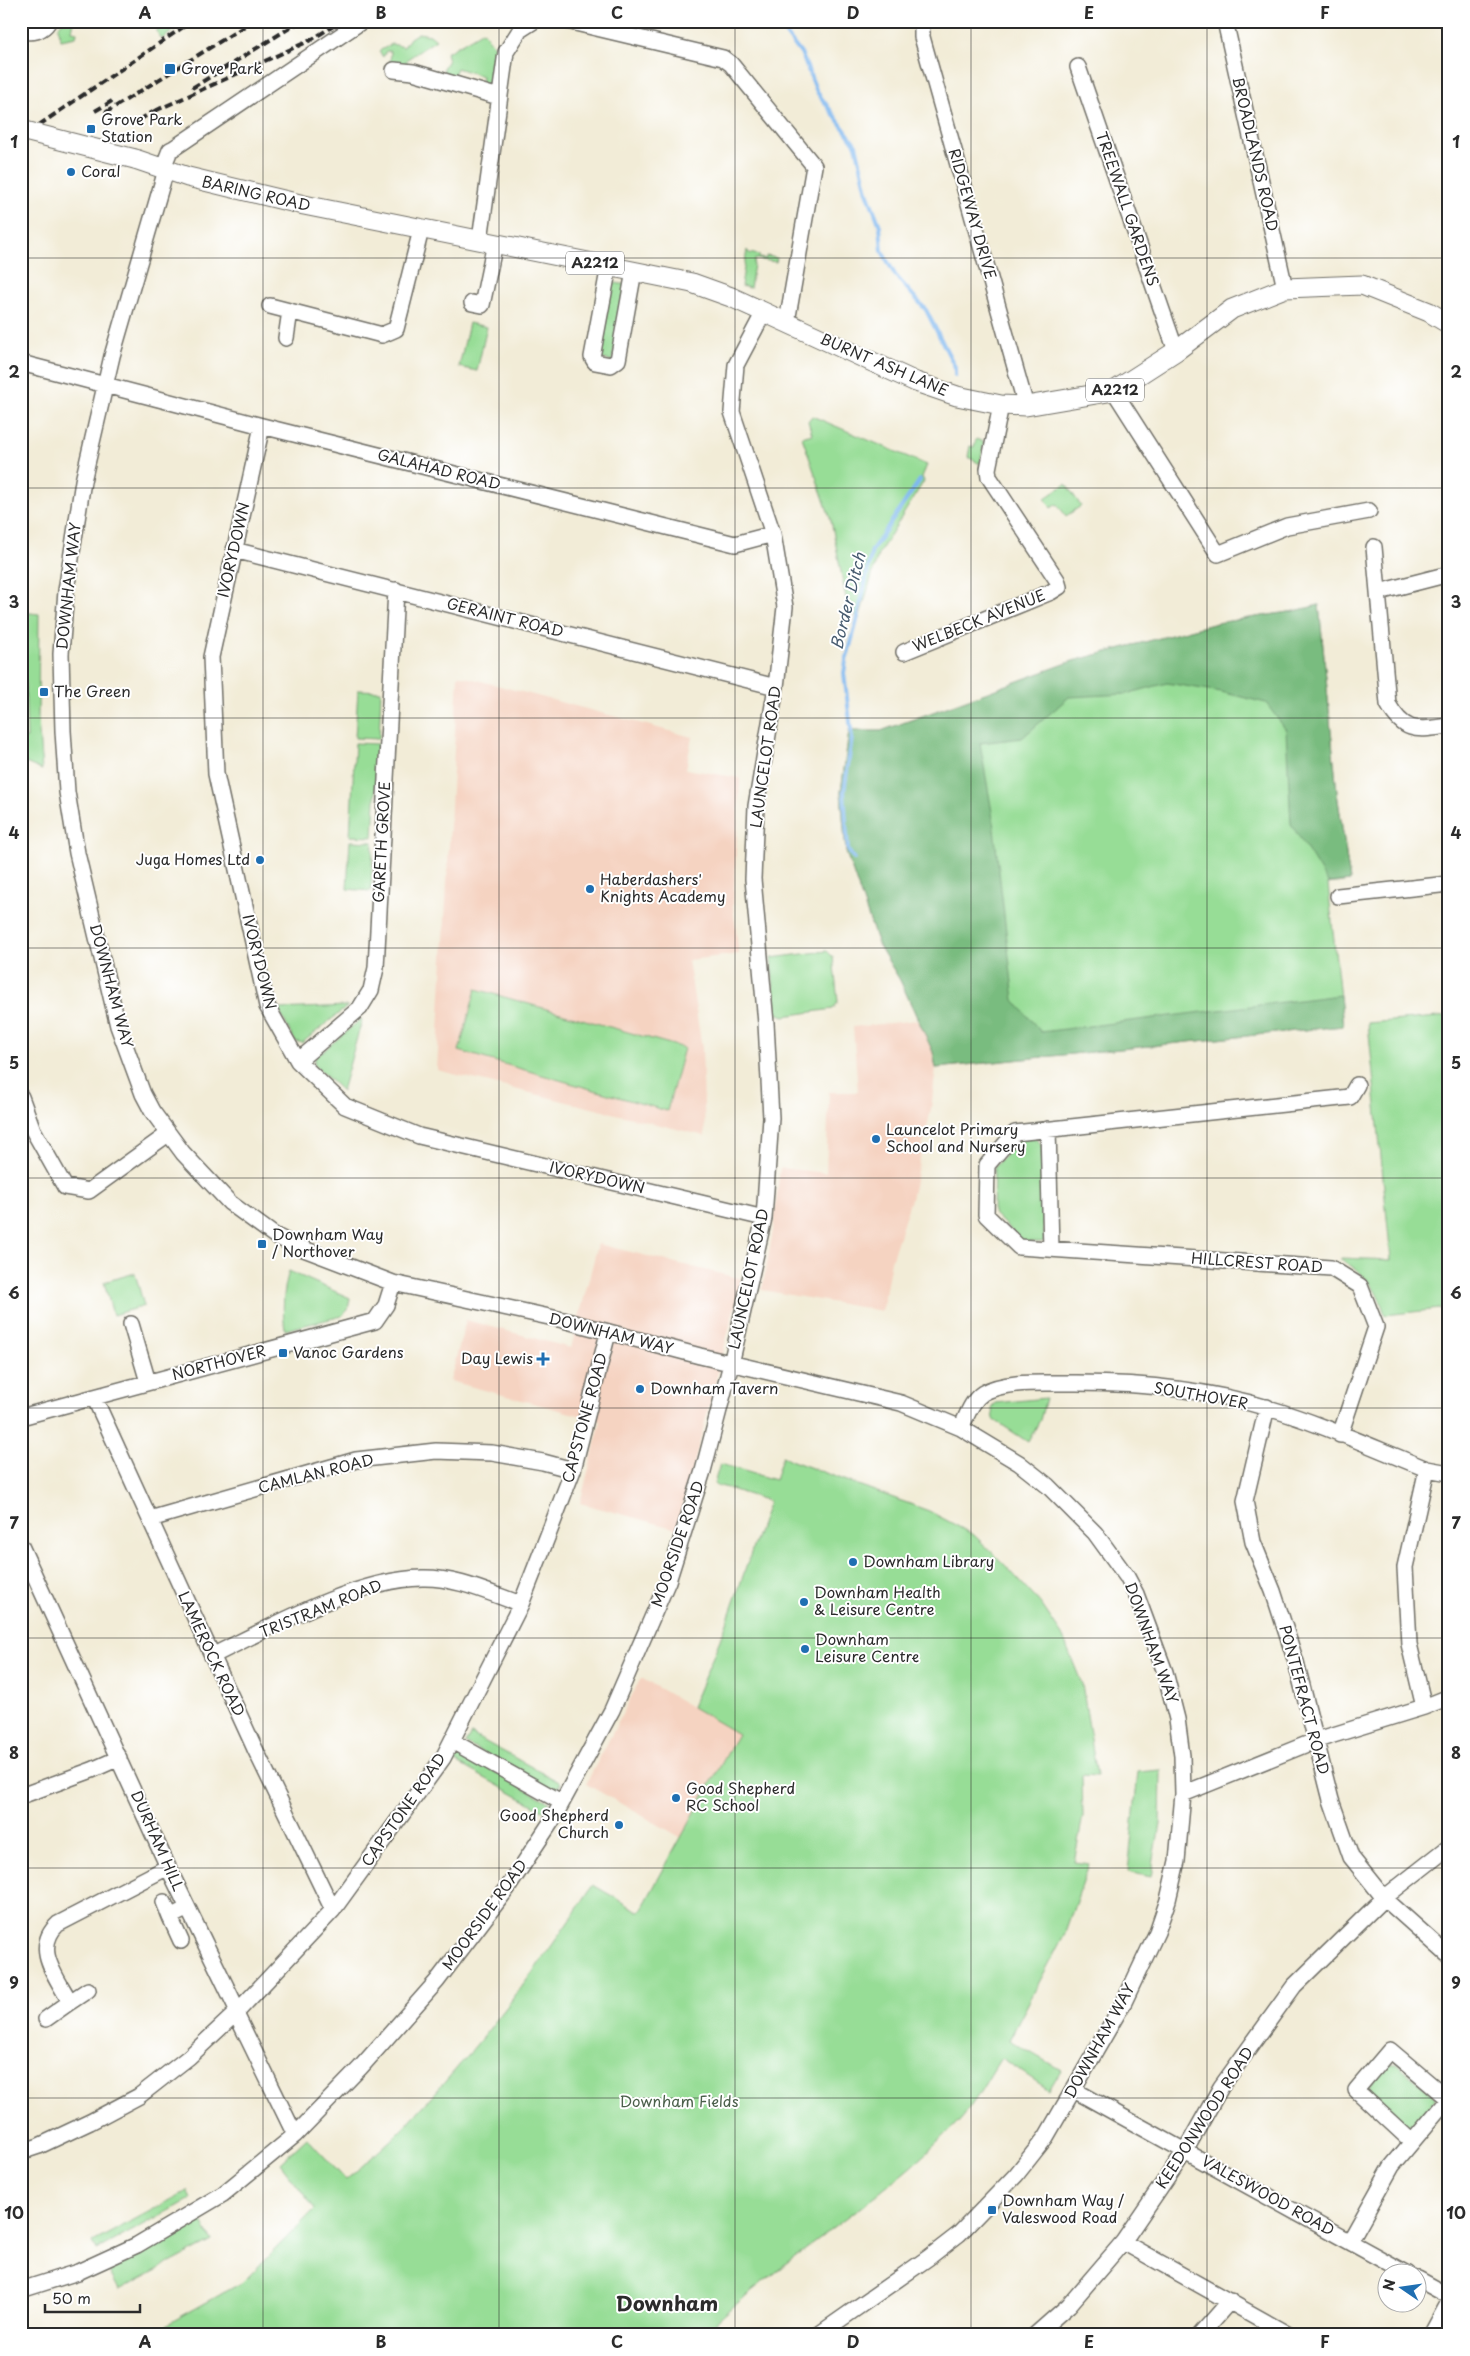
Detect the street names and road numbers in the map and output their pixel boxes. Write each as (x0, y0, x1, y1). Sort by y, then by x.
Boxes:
street label: BROADLANDS ROAD (1227, 74, 1285, 233)
street label: TREEWALL GARDENS (1091, 128, 1166, 289)
street label: RIDGEWAY DRIVE (944, 146, 1003, 282)
street label: BARING ROAD (200, 169, 313, 216)
road number: A2212 (566, 252, 624, 274)
street label: BURNT ASH LANE (817, 326, 952, 401)
road number: A2212 (1086, 378, 1144, 402)
street label: GALAHAD ROAD (375, 442, 503, 495)
street label: IVORYDOWN (210, 500, 255, 600)
street label: DOWNHAM WAY (49, 521, 86, 651)
street label: WELBECK AVENUE (909, 582, 1048, 657)
street label: GERAINT ROAD (444, 591, 566, 642)
street label: LAUNCELOT ROAD (743, 684, 786, 829)
street label: GARETH GROVE (366, 781, 395, 903)
street label: IVORYDOWN (238, 912, 283, 1012)
street label: DOWNHAM WAY (85, 921, 140, 1051)
street label: IVORYDOWN (547, 1154, 647, 1199)
street label: LAUNCELOT ROAD (721, 1206, 774, 1351)
street label: HILLCREST ROAD (1190, 1245, 1324, 1278)
street label: DOWNHAM WAY (546, 1306, 677, 1359)
street label: NORTHOVER (169, 1338, 268, 1385)
street label: CAPSTONE ROAD (555, 1350, 612, 1485)
street label: SOUTHOVER (1152, 1375, 1250, 1414)
street label: CAMLAN ROAD (255, 1447, 376, 1498)
street label: MOORSIDE ROAD (644, 1477, 709, 1610)
street label: TRISTRAM ROAD (256, 1573, 385, 1643)
street label: DOWNHAM WAY (1120, 1578, 1185, 1707)
street label: LAMEROCK ROAD (173, 1587, 252, 1720)
street label: PONTEFRACT ROAD (1274, 1622, 1336, 1777)
street label: CAPSTONE ROAD (355, 1748, 451, 1871)
street label: DURHAM HILL (126, 1786, 191, 1894)
street label: MOORSIDE ROAD (436, 1854, 532, 1974)
street label: DOWNHAM WAY (1058, 1978, 1140, 2102)
street label: KEEDONWOOD ROAD (1149, 2042, 1258, 2193)
street label: VALESWOOD ROAD (1198, 2149, 1339, 2241)

